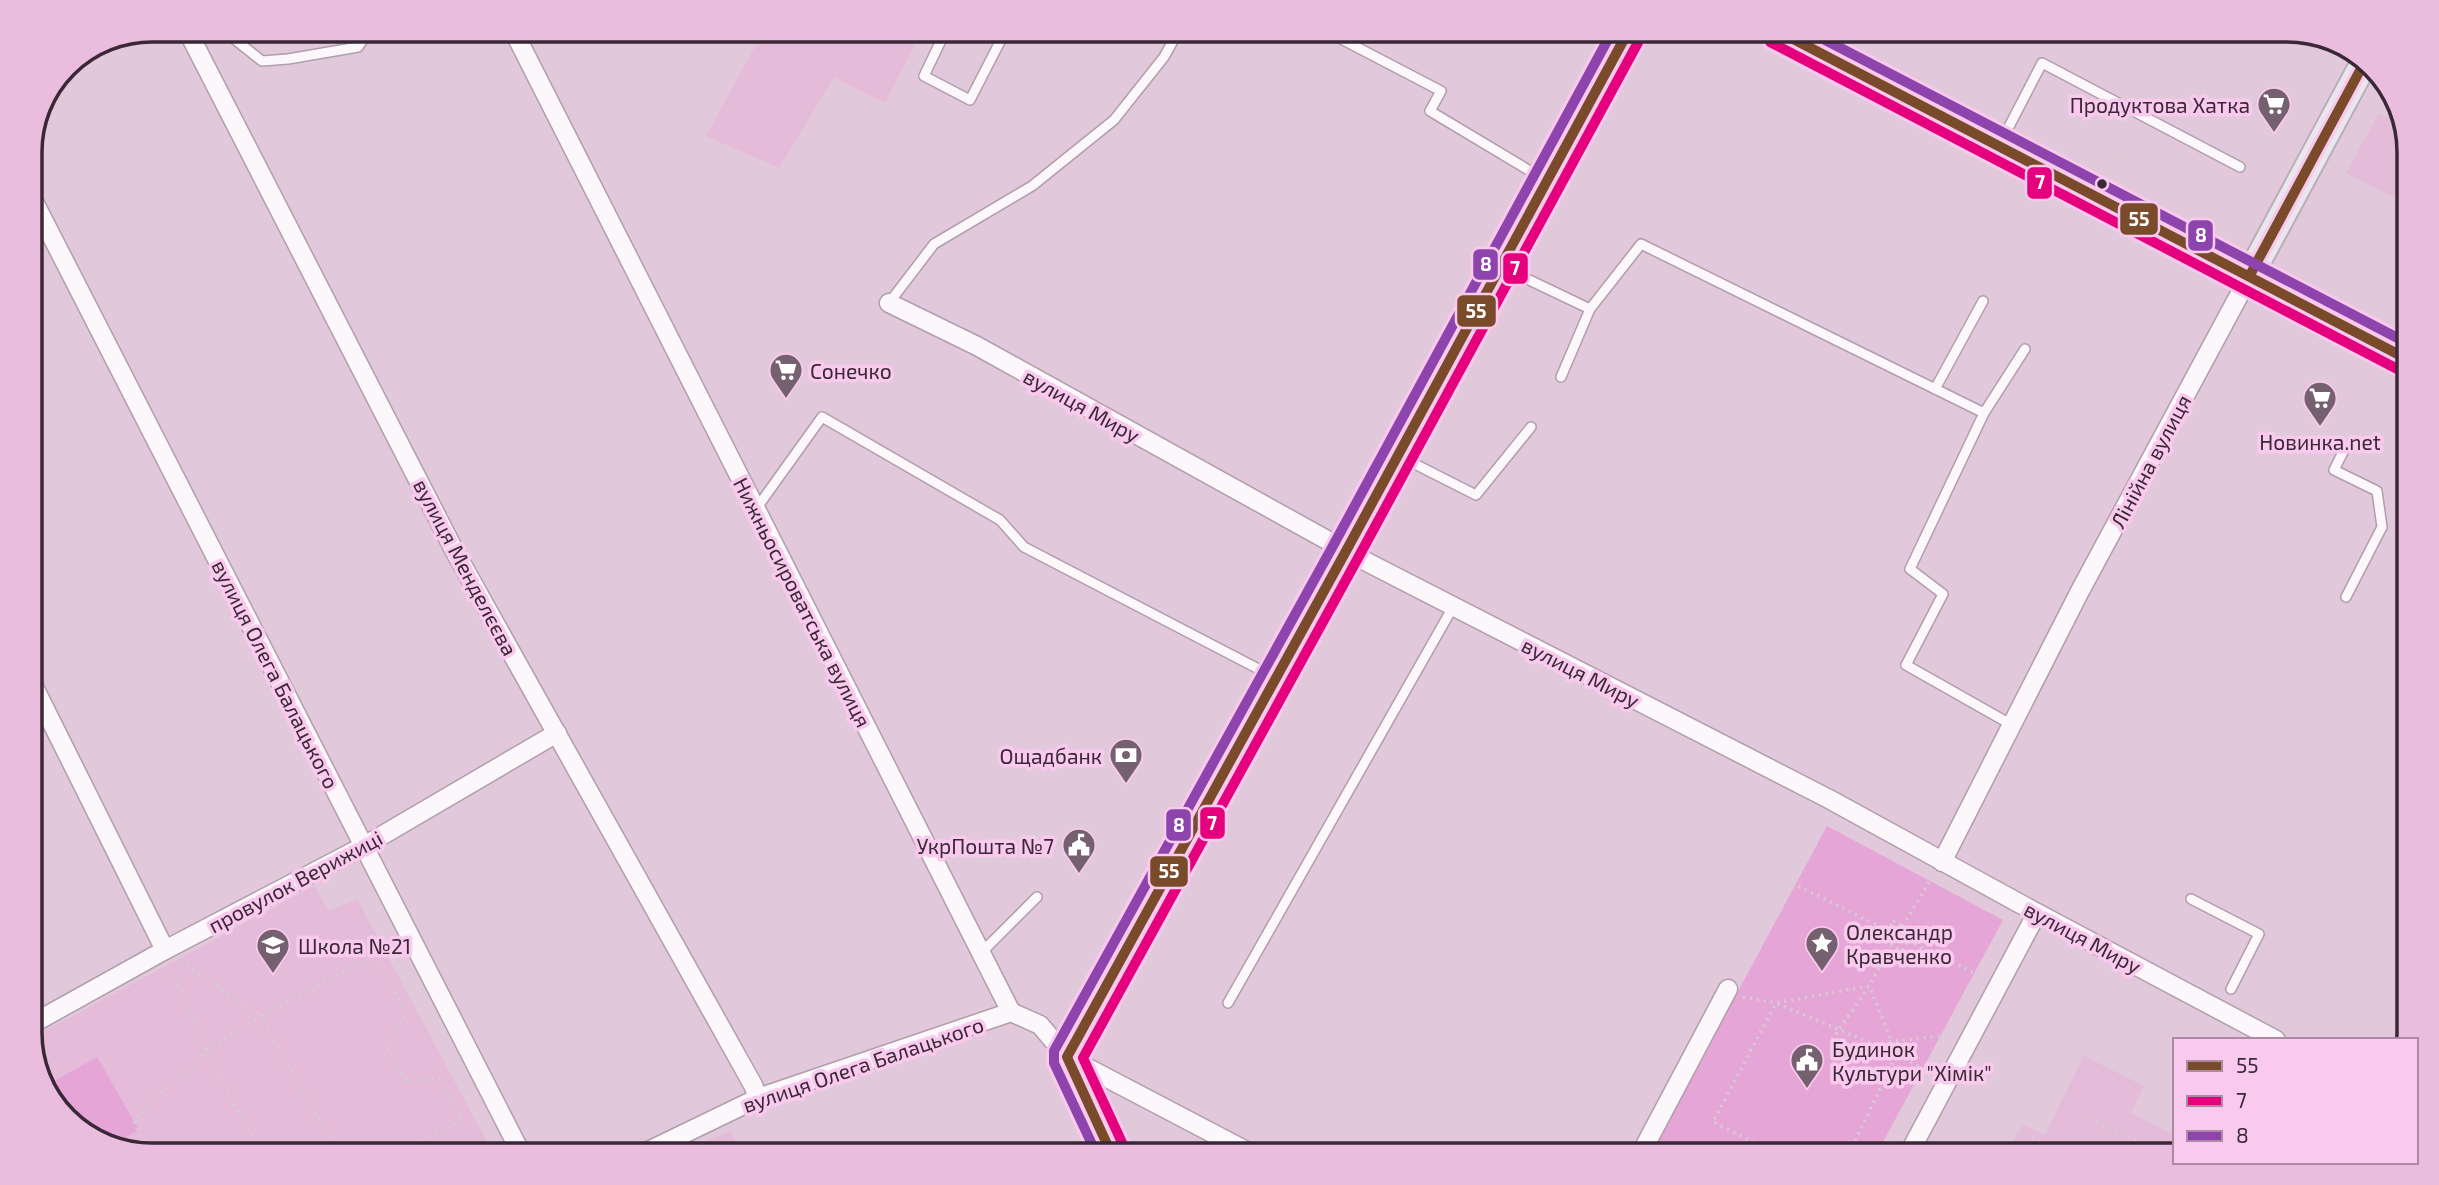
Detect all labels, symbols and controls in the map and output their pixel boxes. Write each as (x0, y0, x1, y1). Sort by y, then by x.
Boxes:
supermarket icon: Продуктова Хатка (2255, 85, 2293, 134)
place label: Продуктова Хатка (2070, 92, 2250, 118)
line badge: 7 (2026, 166, 2053, 200)
text: 7 (2035, 170, 2045, 193)
unlabelled marker (2095, 177, 2109, 191)
line badge: 55 (2119, 202, 2159, 236)
text: 55 (2129, 207, 2149, 230)
line badge: 8 (2187, 219, 2214, 252)
text: 8 (2195, 223, 2207, 246)
line badge: 8 (1472, 248, 1499, 281)
text: 8 (1480, 252, 1492, 275)
line badge: 7 (1502, 252, 1529, 285)
text: 7 (1510, 256, 1520, 279)
line badge: 55 (1456, 294, 1497, 328)
text: 55 (1466, 299, 1486, 322)
supermarket icon: Сонечко (767, 351, 805, 400)
place label: Сонечко (810, 358, 892, 383)
street label: вулиця Миру (1019, 363, 1144, 448)
supermarket icon: Новинка.net (2301, 379, 2339, 428)
street label: Лінійна вулиця (2104, 390, 2196, 532)
place label: Новинка.net (2259, 429, 2381, 454)
street label: Нижньосироватська вулиця (728, 473, 877, 731)
street label: вулиця Менделєєва (408, 474, 523, 660)
street label: вулиця Олега Балацького (206, 556, 345, 793)
street label: вулиця Миру (1518, 632, 1644, 713)
bank icon: Ощадбанк (1107, 736, 1145, 785)
place label: Ощадбанк (1000, 743, 1102, 768)
line badge: 7 (1199, 806, 1226, 840)
line badge: 8 (1165, 808, 1192, 842)
text: 7 (1207, 811, 1217, 834)
text: 8 (1173, 813, 1185, 836)
street label: провулок Верижиці (204, 825, 387, 938)
public building icon: УкрПошта №7 (1060, 826, 1098, 875)
place label: УкрПошта №7 (917, 833, 1054, 858)
line badge: 55 (1149, 855, 1189, 888)
text: 55 (1159, 859, 1179, 882)
street label: вулиця Миру (2020, 896, 2146, 979)
place label: Олександр Кравченко (1846, 919, 1953, 968)
place icon: Олександр Кравченко (1803, 924, 1841, 973)
school or university icon: Школа №21 (254, 926, 292, 975)
place label: Школа №21 (298, 933, 411, 958)
street label: вулиця Олега Балацького (739, 1011, 987, 1118)
place label: Будинок Культури "Хімік" (1832, 1036, 1992, 1086)
legend (2173, 1038, 2418, 1164)
public building icon: Будинок Культури "Хімік" (1788, 1041, 1826, 1090)
text: 55 (2236, 1052, 2259, 1077)
text: 7 (2236, 1087, 2247, 1112)
text: 8 (2236, 1122, 2249, 1147)

